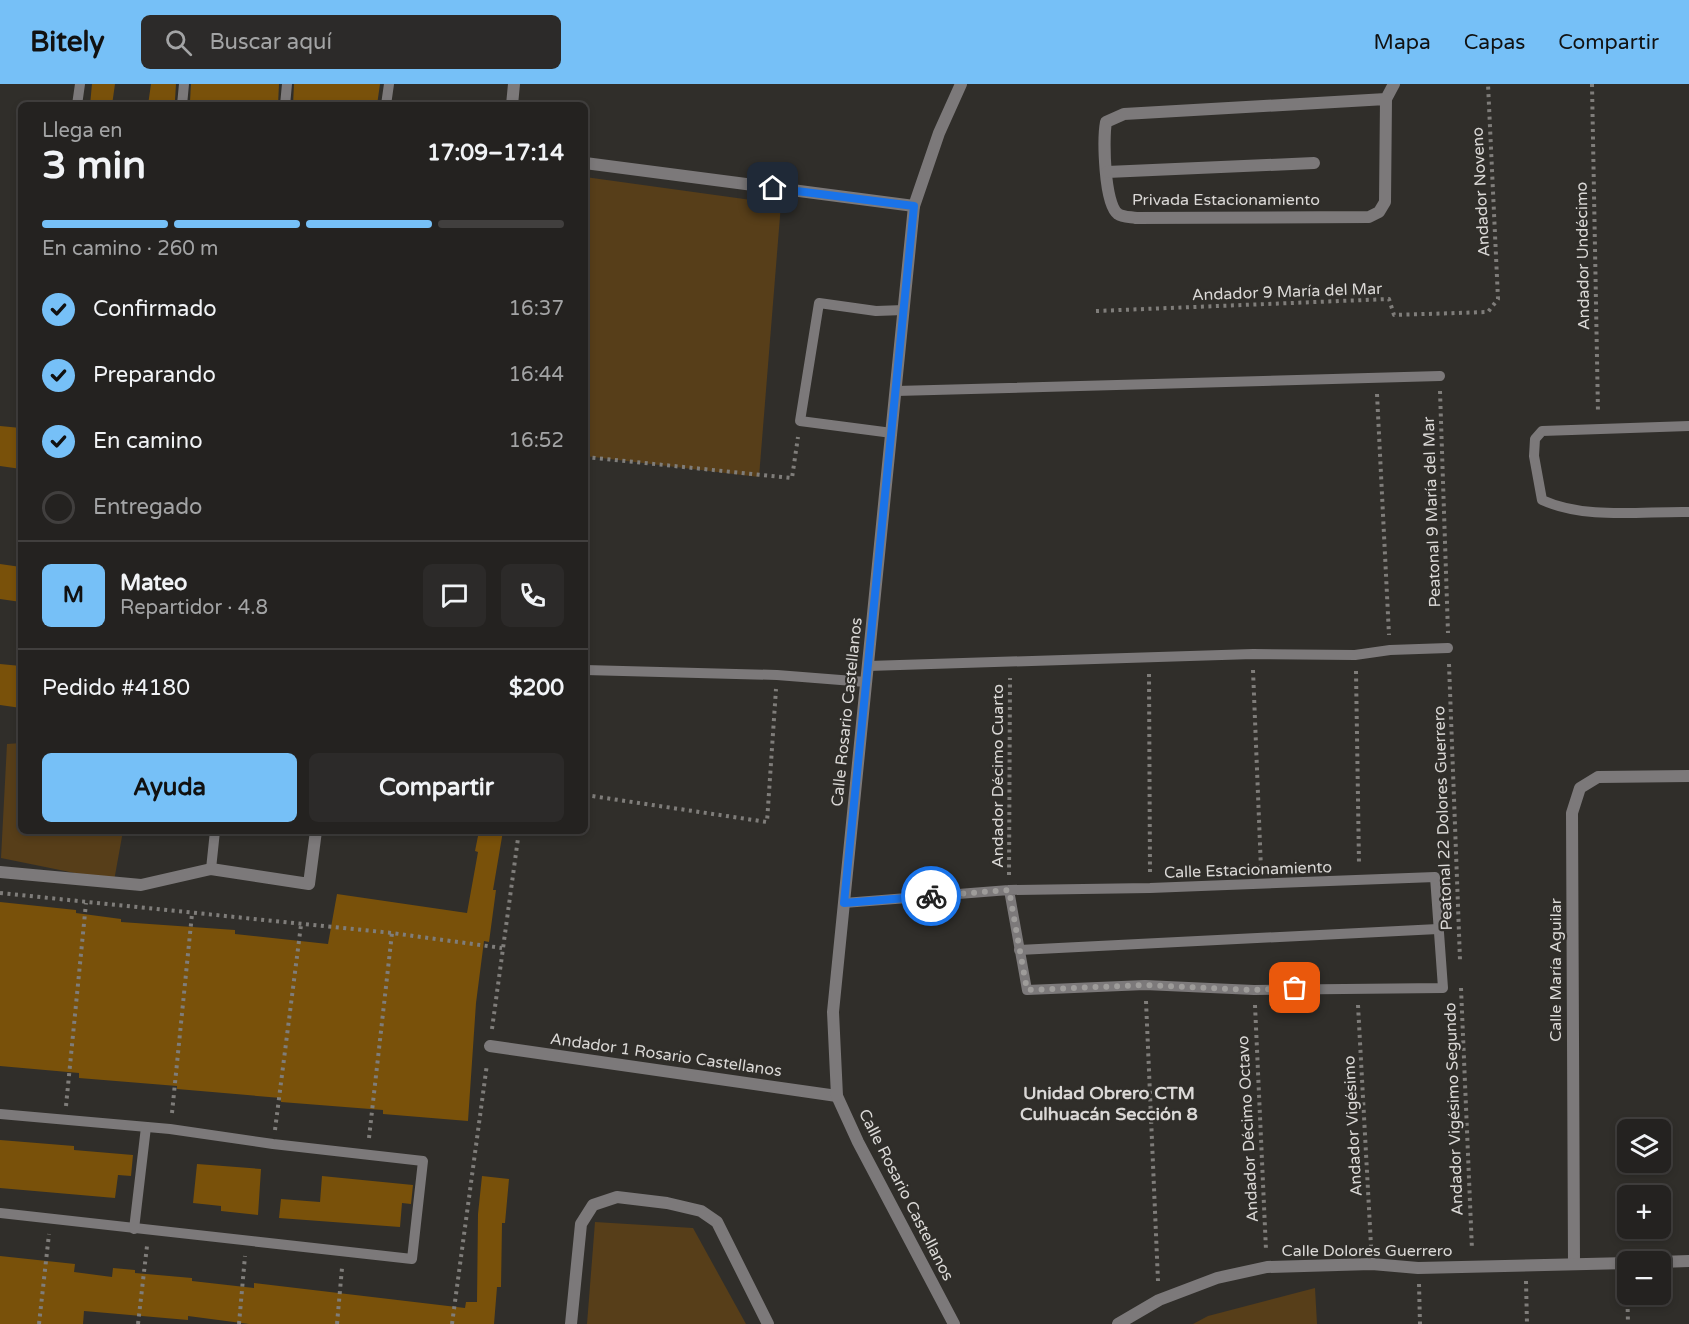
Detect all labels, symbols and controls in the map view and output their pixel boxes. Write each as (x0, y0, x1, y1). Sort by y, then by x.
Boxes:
search box (141, 15, 561, 69)
text: Bitely (30, 25, 105, 59)
icon: search (162, 26, 195, 59)
text: Buscar aquí (210, 29, 332, 55)
text: Mapa (1374, 30, 1431, 55)
text: Capas (1464, 30, 1525, 55)
text: Compartir (1558, 30, 1659, 55)
text: Llega en (42, 119, 122, 143)
street label: Andador Noveno (1468, 127, 1494, 257)
text: 17:09–17:14 (427, 140, 564, 166)
text: 3 min (42, 142, 146, 189)
pin (747, 162, 798, 213)
icon: home (756, 171, 789, 204)
street label: Andador Undécimo (1572, 182, 1594, 330)
street label: Privada Estacionamiento (1132, 190, 1320, 210)
text: En camino · 260 m (42, 237, 218, 261)
street label: Andador 9 María del Mar (1191, 279, 1383, 305)
icon: check (42, 293, 75, 326)
text: Confirmado (93, 296, 217, 322)
text: 16:37 (509, 297, 564, 321)
icon: check (42, 359, 75, 392)
text: Preparando (93, 362, 216, 388)
text: 16:44 (509, 363, 564, 387)
street label: Peatonal 9 María del Mar (1419, 415, 1445, 608)
icon: check (42, 425, 75, 458)
text: En camino (93, 428, 203, 454)
text: 16:52 (509, 429, 564, 453)
text: Entregado (93, 494, 202, 520)
button: chat (423, 564, 486, 627)
button: phone (501, 564, 564, 627)
text: Mateo (120, 570, 187, 596)
text: M (63, 582, 84, 608)
text: Repartidor · 4.8 (120, 596, 268, 620)
street label: Calle Rosario Castellanos (827, 616, 867, 808)
text: Pedido #4180 (42, 675, 190, 701)
text: $200 (509, 675, 564, 701)
street label: Andador Décimo Cuarto (988, 684, 1008, 868)
street label: Peatonal 22 Dolores Guerrero (1429, 705, 1457, 931)
button: Ayuda (42, 753, 297, 822)
button: Compartir (309, 753, 564, 822)
street label: Calle Estacionamiento (1164, 857, 1332, 883)
courier (901, 866, 961, 926)
icon: bike (915, 880, 948, 913)
street label: Calle María Aguilar (1546, 897, 1566, 1042)
pin (1269, 962, 1320, 1013)
icon: bag (1278, 971, 1311, 1004)
street label: Andador Vigésimo Segundo (1440, 1002, 1468, 1216)
street label: Andador 1 Rosario Castellanos (549, 1029, 783, 1081)
street label: Andador Décimo Octavo (1233, 1035, 1263, 1223)
street label: Andador Vigésimo (1339, 1055, 1367, 1197)
district label: Unidad Obrero CTM Culhuacán Sección 8 (1020, 1082, 1198, 1125)
street label: Calle Rosario Castellanos (854, 1106, 958, 1284)
map controls (1617, 1119, 1671, 1305)
button: layers (1617, 1119, 1671, 1173)
button: + (1617, 1185, 1671, 1239)
street label: Calle Dolores Guerrero (1282, 1241, 1452, 1261)
button: − (1617, 1251, 1671, 1305)

